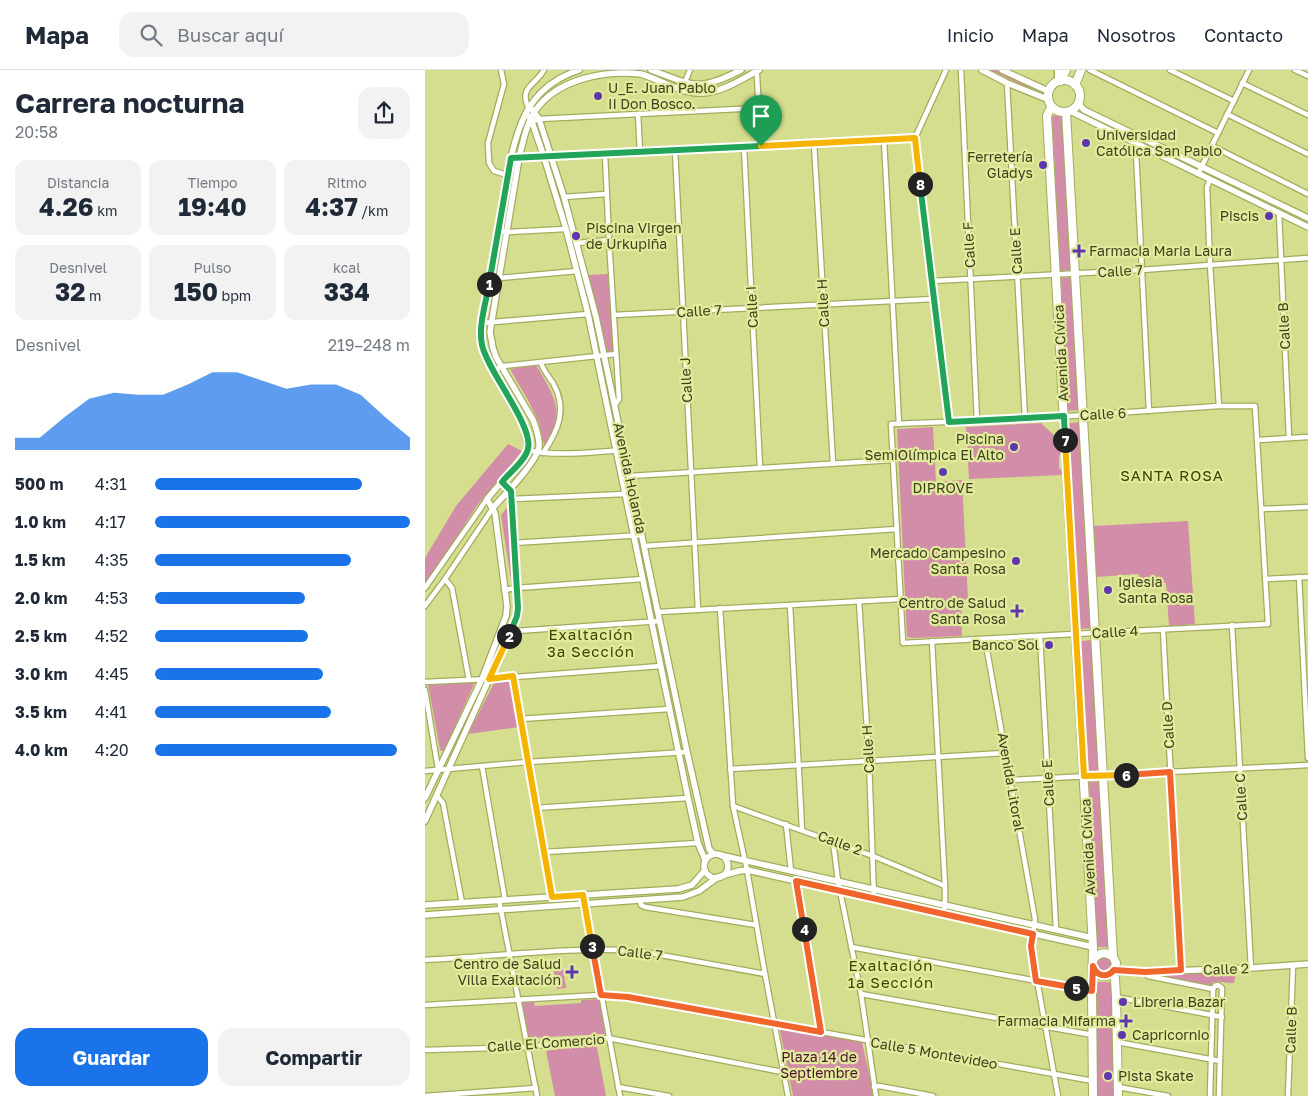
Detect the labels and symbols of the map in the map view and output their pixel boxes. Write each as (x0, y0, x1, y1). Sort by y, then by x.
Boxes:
place label: U_E. Juan Pablo II Don Bosco. (608, 79, 716, 112)
marker: U_E. Juan Pablo II Don Bosco. (592, 90, 604, 102)
pin (740, 95, 782, 146)
place label: Universidad Católica San Pablo (1096, 126, 1222, 159)
marker: Universidad Católica San Pablo (1080, 137, 1092, 149)
place label: Ferretería Gladys (967, 148, 1033, 181)
marker: Ferretería Gladys (1037, 159, 1049, 171)
pin: 8 (907, 172, 933, 196)
place label: Piscis (1220, 207, 1259, 224)
marker: Piscis (1263, 210, 1275, 222)
place label: Piscina Virgen de Urkupiña (586, 219, 682, 252)
street label: Calle F (959, 222, 978, 269)
street label: Calle E (1006, 227, 1025, 275)
marker: Piscina Virgen de Urkupiña (570, 230, 582, 242)
place label: Farmacia Maria Laura (1089, 242, 1232, 259)
marker: Farmacia Maria Laura (1073, 245, 1085, 257)
street label: Calle 7 (1097, 261, 1143, 280)
pin: 1 (477, 272, 501, 296)
street label: Calle H (813, 278, 832, 328)
street label: Calle I (742, 285, 761, 329)
street label: Calle 7 (676, 301, 722, 320)
street label: Calle B (1274, 302, 1293, 350)
street label: Avenida Cívica (1049, 304, 1072, 402)
street label: Calle J (676, 357, 695, 403)
street label: Calle 6 (1079, 404, 1127, 423)
street label: Avenida Holanda (610, 421, 651, 535)
pin: 7 (1053, 428, 1077, 452)
place label: Piscina SemiOlímpica El Alto (865, 430, 1004, 463)
marker: Piscina SemiOlímpica El Alto (1008, 441, 1020, 453)
marker: DIPROVE (937, 466, 949, 478)
district label: SANTA ROSA (1120, 466, 1224, 484)
place label: DIPROVE (913, 479, 973, 496)
place label: Mercado Campesino Santa Rosa (870, 544, 1006, 577)
marker: Mercado Campesino Santa Rosa (1010, 555, 1022, 567)
place label: Iglesia Santa Rosa (1118, 573, 1193, 606)
marker: Iglesia Santa Rosa (1102, 584, 1114, 596)
place label: Centro de Salud Santa Rosa (898, 594, 1006, 627)
marker: Centro de Salud Santa Rosa (1010, 604, 1024, 618)
street label: Calle 4 (1091, 622, 1139, 641)
pin: 2 (497, 624, 521, 648)
district label: Exaltación 3ª Sección (547, 625, 635, 660)
place label: Banco Sol (972, 636, 1039, 653)
marker: Banco Sol (1043, 639, 1055, 651)
street label: Calle D (1158, 701, 1177, 749)
street label: Calle H (858, 724, 877, 774)
street label: Avenida Litoral (994, 731, 1029, 833)
street label: Calle E (1038, 759, 1057, 807)
pin: 6 (1113, 762, 1139, 788)
street label: Calle C (1231, 773, 1250, 821)
street label: Avenida Cívica (1076, 798, 1099, 896)
street label: Calle 2 (816, 827, 865, 858)
pin: 4 (791, 916, 817, 942)
pin: 3 (579, 934, 605, 958)
street label: Calle 7 (617, 941, 664, 964)
place label: Centro de Salud Villa Exaltación (453, 955, 561, 988)
district label: Exaltación 1ª Sección (848, 956, 934, 991)
street label: Calle 2 (1203, 959, 1249, 978)
marker: Centro de Salud Villa Exaltación (565, 965, 579, 979)
pin: 5 (1063, 976, 1089, 1000)
place label: Libreria Bazar (1133, 993, 1226, 1010)
marker: Libreria Bazar (1117, 996, 1129, 1008)
street label: Calle B (1281, 1006, 1300, 1054)
place label: Farmacia Mifarma (997, 1012, 1116, 1029)
marker: Farmacia Mifarma (1120, 1015, 1132, 1027)
place label: Capricornio (1132, 1026, 1210, 1043)
marker: Capricornio (1116, 1029, 1128, 1041)
street label: Calle El Comercio (487, 1030, 605, 1055)
street label: Calle 5 Montevideo (869, 1033, 999, 1072)
park label: Plaza 14 de Septiembre (780, 1048, 858, 1081)
place label: Pista Skate (1118, 1067, 1194, 1084)
marker: Pista Skate (1102, 1070, 1114, 1082)

